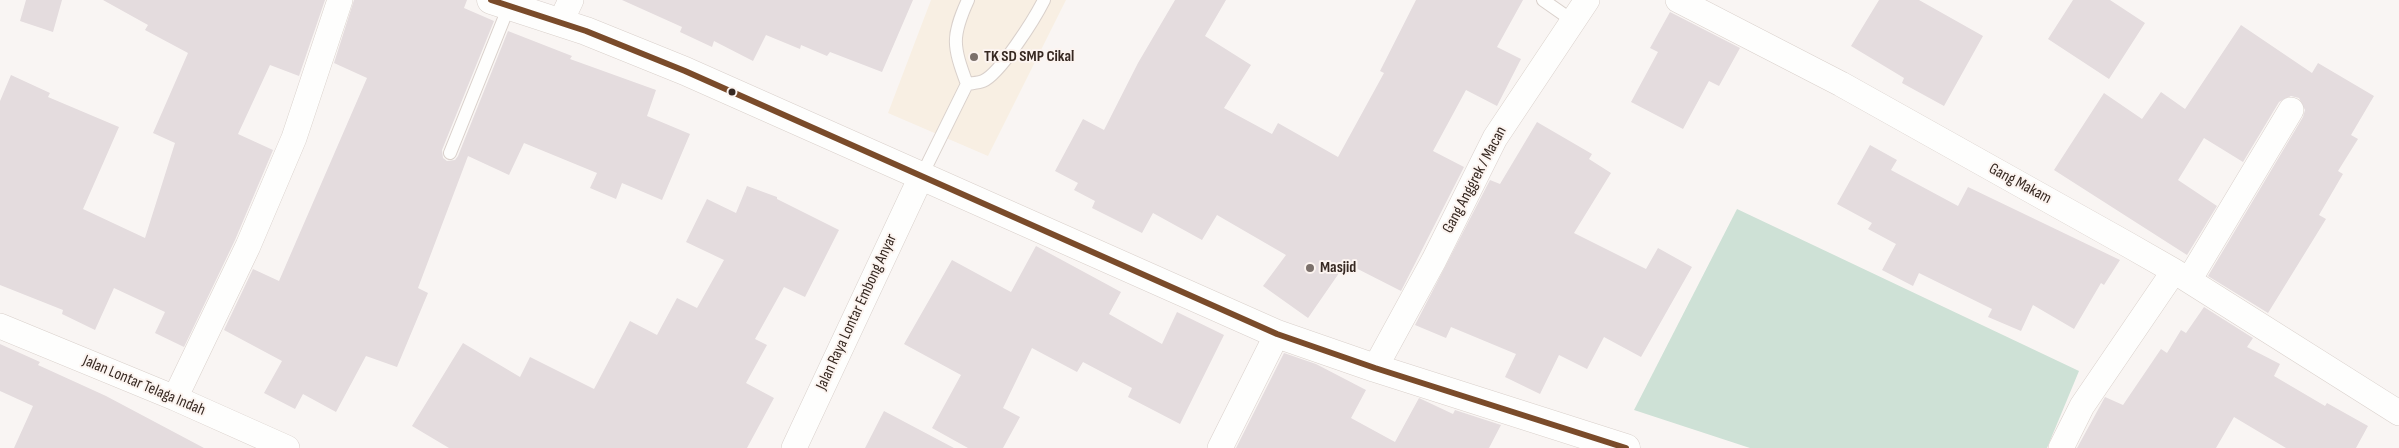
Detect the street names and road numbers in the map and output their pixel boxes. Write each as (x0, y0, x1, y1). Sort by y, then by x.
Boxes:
street label: Gang Anggrek / Macan (1439, 123, 1511, 237)
street label: Gang Makam (1985, 160, 2055, 208)
street label: Jalan Raya Lontar Embong Anyar (812, 231, 902, 393)
street label: Jalan Lontar Telaga Indah (80, 352, 208, 420)

